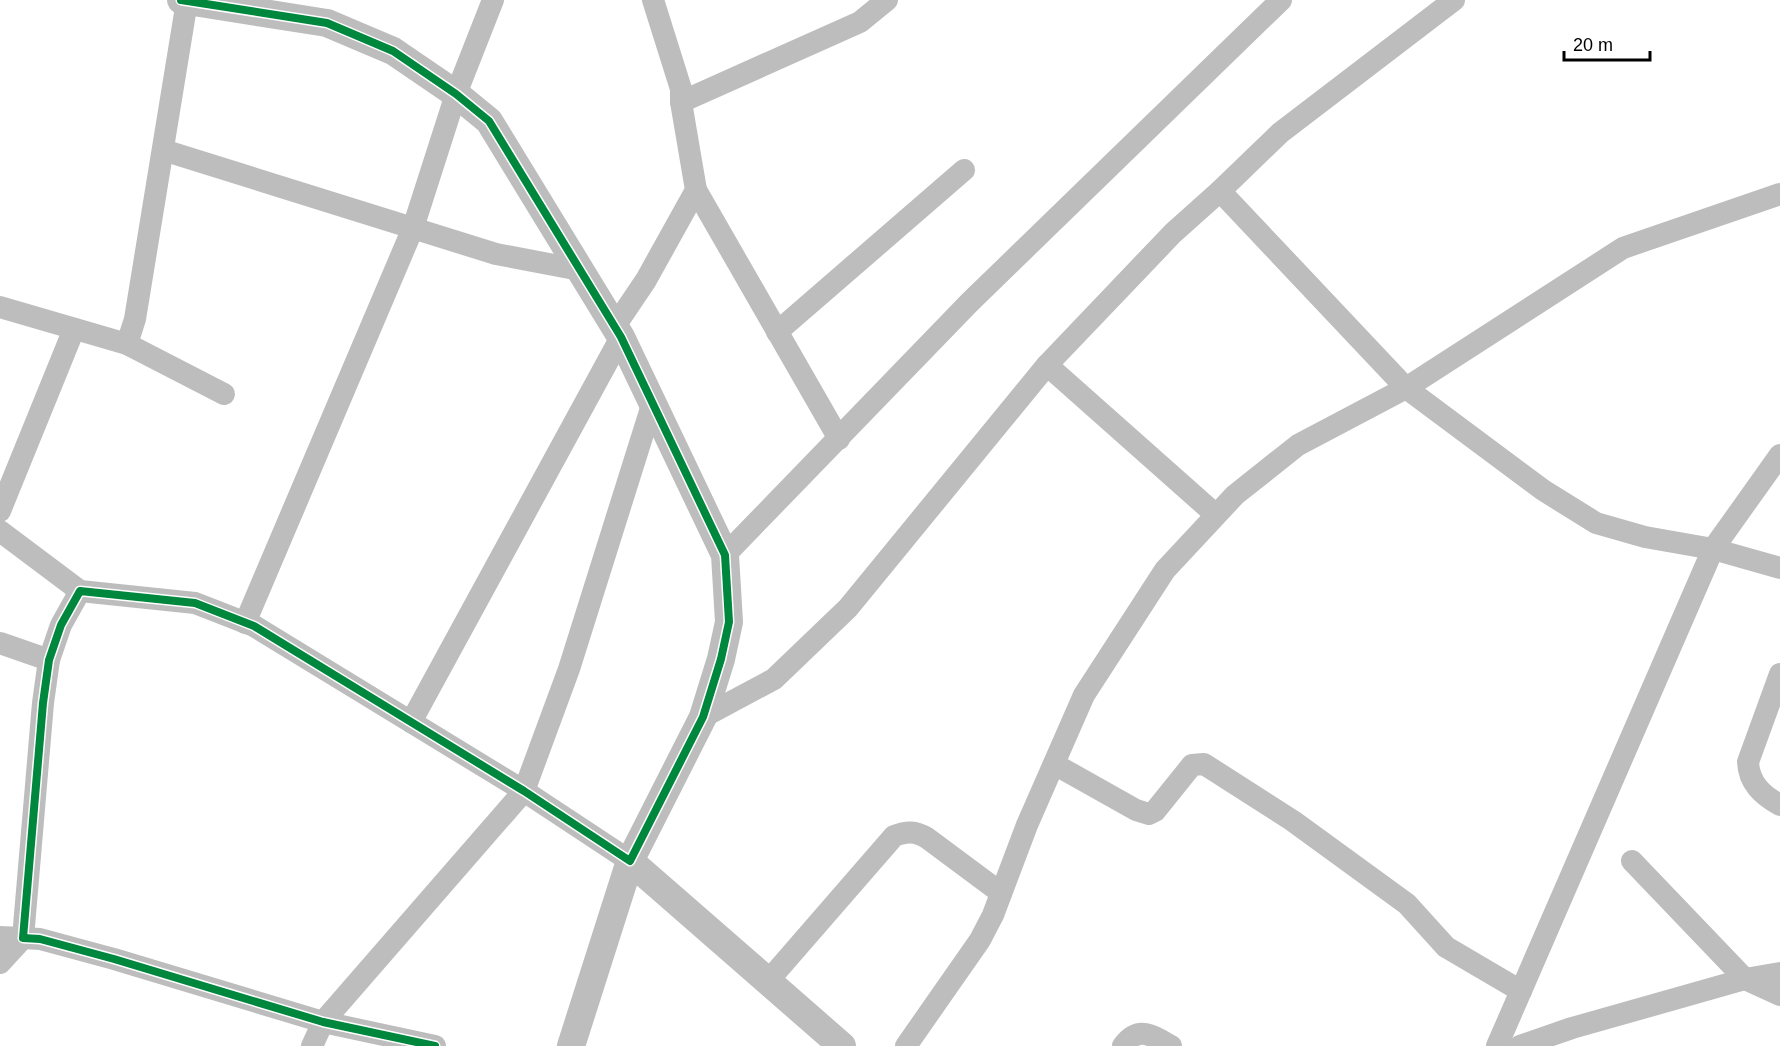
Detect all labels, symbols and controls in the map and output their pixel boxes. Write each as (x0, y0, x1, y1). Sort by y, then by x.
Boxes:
scale bar (1564, 24, 1650, 62)
text: 20 m (1573, 35, 1613, 55)

